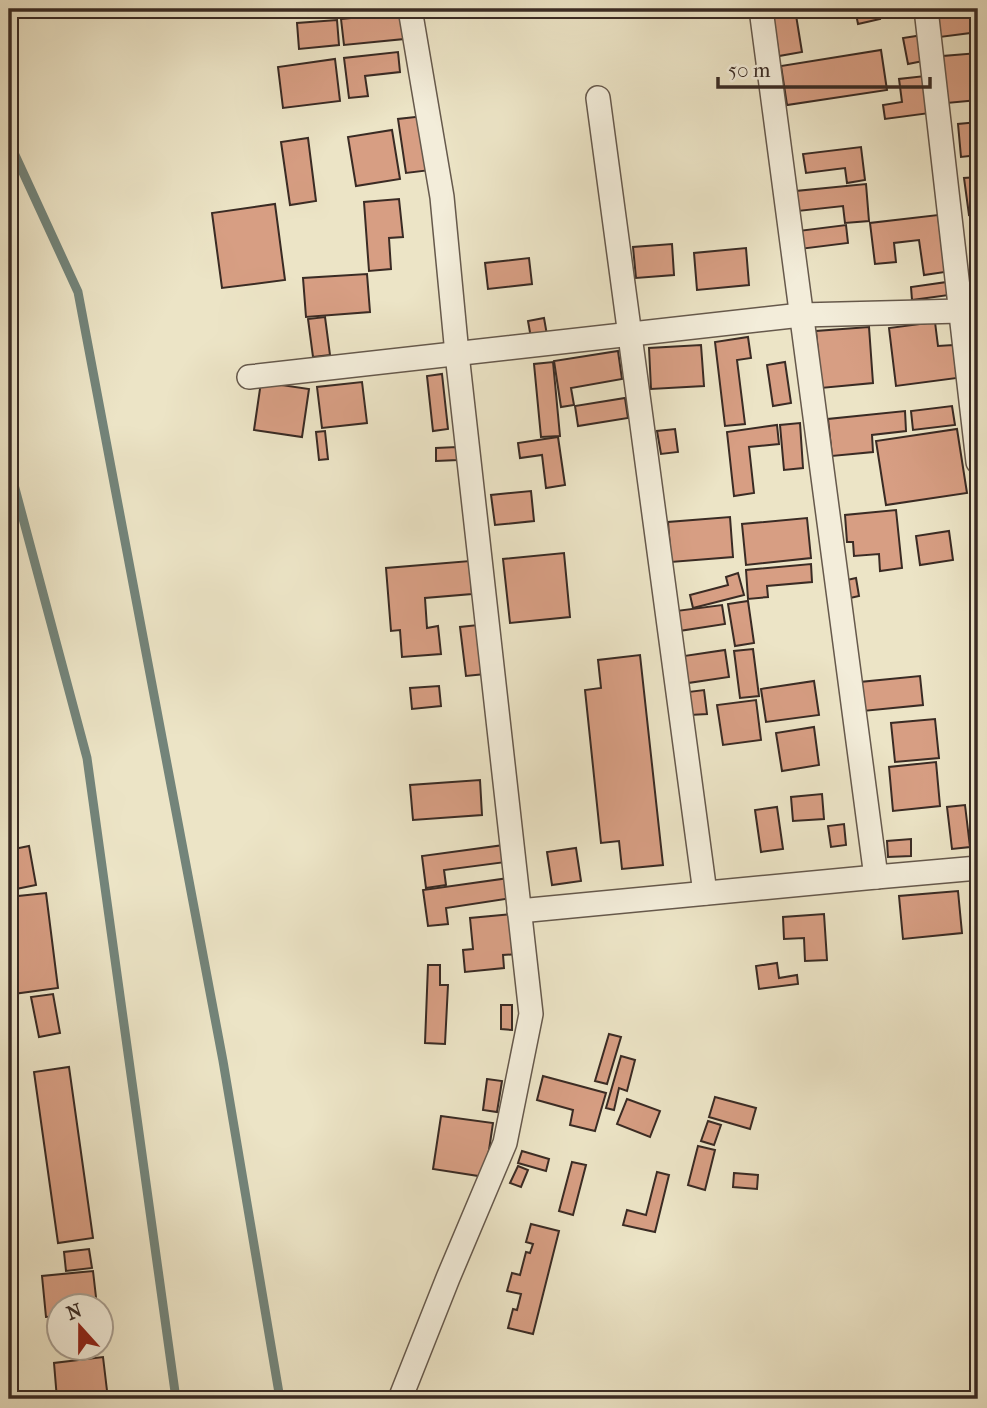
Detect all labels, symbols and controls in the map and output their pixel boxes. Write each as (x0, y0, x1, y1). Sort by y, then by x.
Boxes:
scale bar (718, 46, 929, 90)
text: 50 m (728, 58, 771, 82)
north arrow (46, 1292, 116, 1362)
text: N (64, 1299, 85, 1325)

